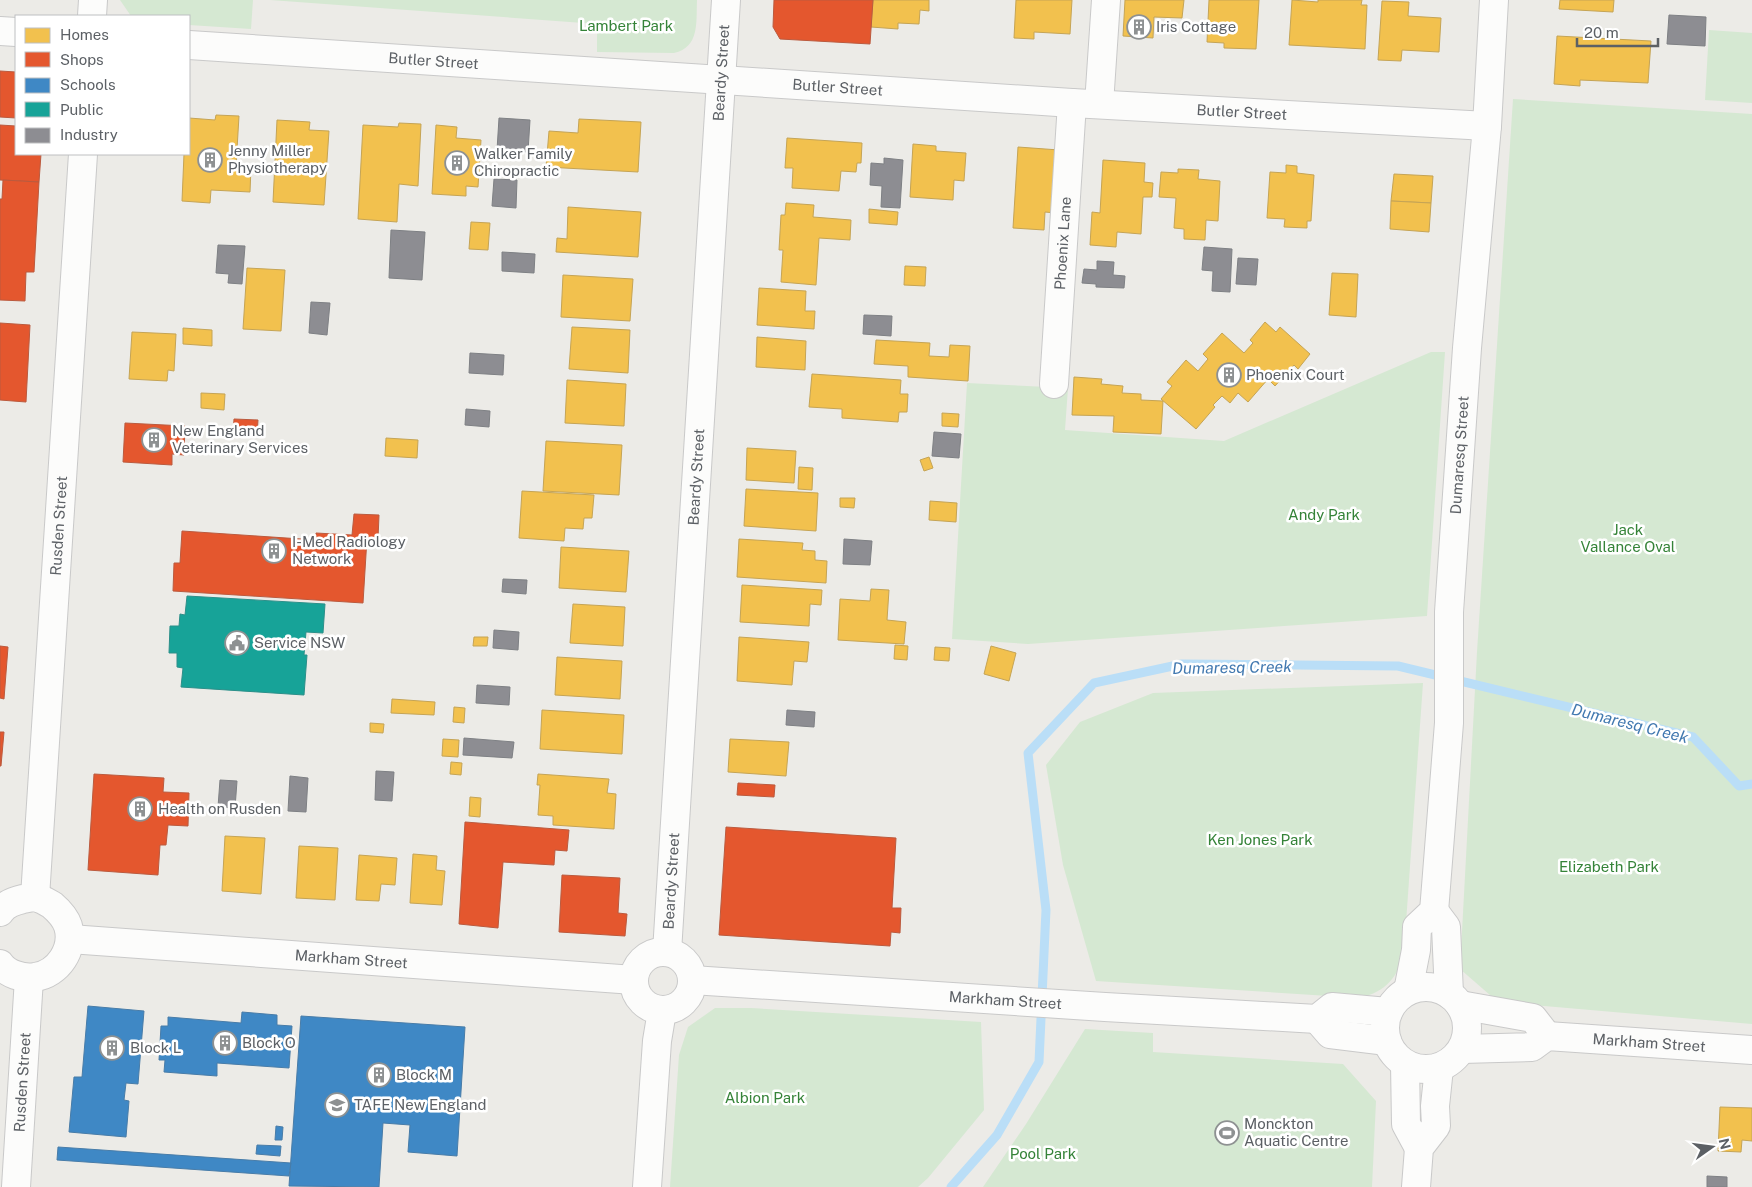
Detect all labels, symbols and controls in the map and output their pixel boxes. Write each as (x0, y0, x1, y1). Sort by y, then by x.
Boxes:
building icon: Iris Cottage (1126, 14, 1152, 40)
legend (15, 15, 190, 155)
scale bar (1577, 15, 1658, 47)
park label: Lambert Park (579, 17, 673, 34)
place label: Iris Cottage (1156, 18, 1236, 35)
street label: Beardy Street (710, 24, 732, 122)
text: 20 m (1584, 24, 1619, 41)
text: Homes (60, 26, 109, 43)
street label: Butler Street (388, 49, 479, 72)
text: Shops (60, 51, 104, 68)
text: Schools (60, 76, 116, 93)
street label: Butler Street (792, 76, 884, 99)
text: Public (60, 101, 104, 118)
street label: Butler Street (1196, 101, 1288, 123)
text: Industry (60, 126, 118, 143)
place label: Jenny Miller Physiotherapy (228, 142, 327, 176)
place label: Walker Family Chiropractic (474, 145, 573, 179)
building icon: Jenny Miller Physiotherapy (197, 147, 223, 173)
building icon: Walker Family Chiropractic (444, 150, 470, 176)
street label: Phoenix Lane (1051, 196, 1074, 290)
building icon: Phoenix Court (1216, 362, 1242, 388)
place label: Phoenix Court (1246, 366, 1345, 383)
street label: Dumaresq Street (1447, 395, 1472, 515)
place label: New England Veterinary Services (172, 422, 308, 456)
building icon: New England Veterinary Services (141, 427, 167, 453)
street label: Beardy Street (684, 428, 707, 526)
street label: Rusden Street (47, 475, 70, 576)
park label: Andy Park (1288, 506, 1360, 523)
park label: Jack Vallance Oval (1581, 521, 1675, 555)
place label: I-Med Radiology Network (292, 533, 406, 567)
building icon: I-Med Radiology Network (261, 538, 287, 564)
public building icon: Service NSW (224, 630, 250, 656)
place label: Service NSW (254, 634, 345, 651)
water label: Dumaresq Creek (1172, 657, 1292, 678)
water label: Dumaresq Creek (1569, 700, 1691, 747)
building icon: Health on Rusden (127, 796, 153, 822)
place label: Health on Rusden (158, 800, 281, 817)
park label: Ken Jones Park (1207, 831, 1313, 848)
street label: Beardy Street (659, 832, 682, 930)
park label: Elizabeth Park (1559, 858, 1659, 875)
street label: Markham Street (294, 946, 409, 972)
street label: Markham Street (948, 988, 1063, 1012)
building icon: Block O (212, 1030, 238, 1056)
street label: Markham Street (1592, 1030, 1706, 1055)
street label: Rusden Street (10, 1032, 34, 1133)
place label: Block O (242, 1034, 296, 1051)
building icon: Block L (99, 1035, 125, 1061)
place label: Block L (130, 1039, 182, 1056)
building icon: Block M (366, 1062, 392, 1088)
place label: Block M (396, 1066, 452, 1083)
park label: Albion Park (725, 1089, 805, 1106)
school or university icon: TAFE New England (324, 1092, 350, 1118)
place label: TAFE New England (354, 1096, 486, 1113)
place label: Monckton Aquatic Centre (1244, 1115, 1349, 1149)
sports icon: Monckton Aquatic Centre (1214, 1120, 1240, 1146)
north arrow (1687, 1122, 1737, 1172)
text: N (1716, 1137, 1734, 1151)
park label: Pool Park (1010, 1145, 1076, 1162)

